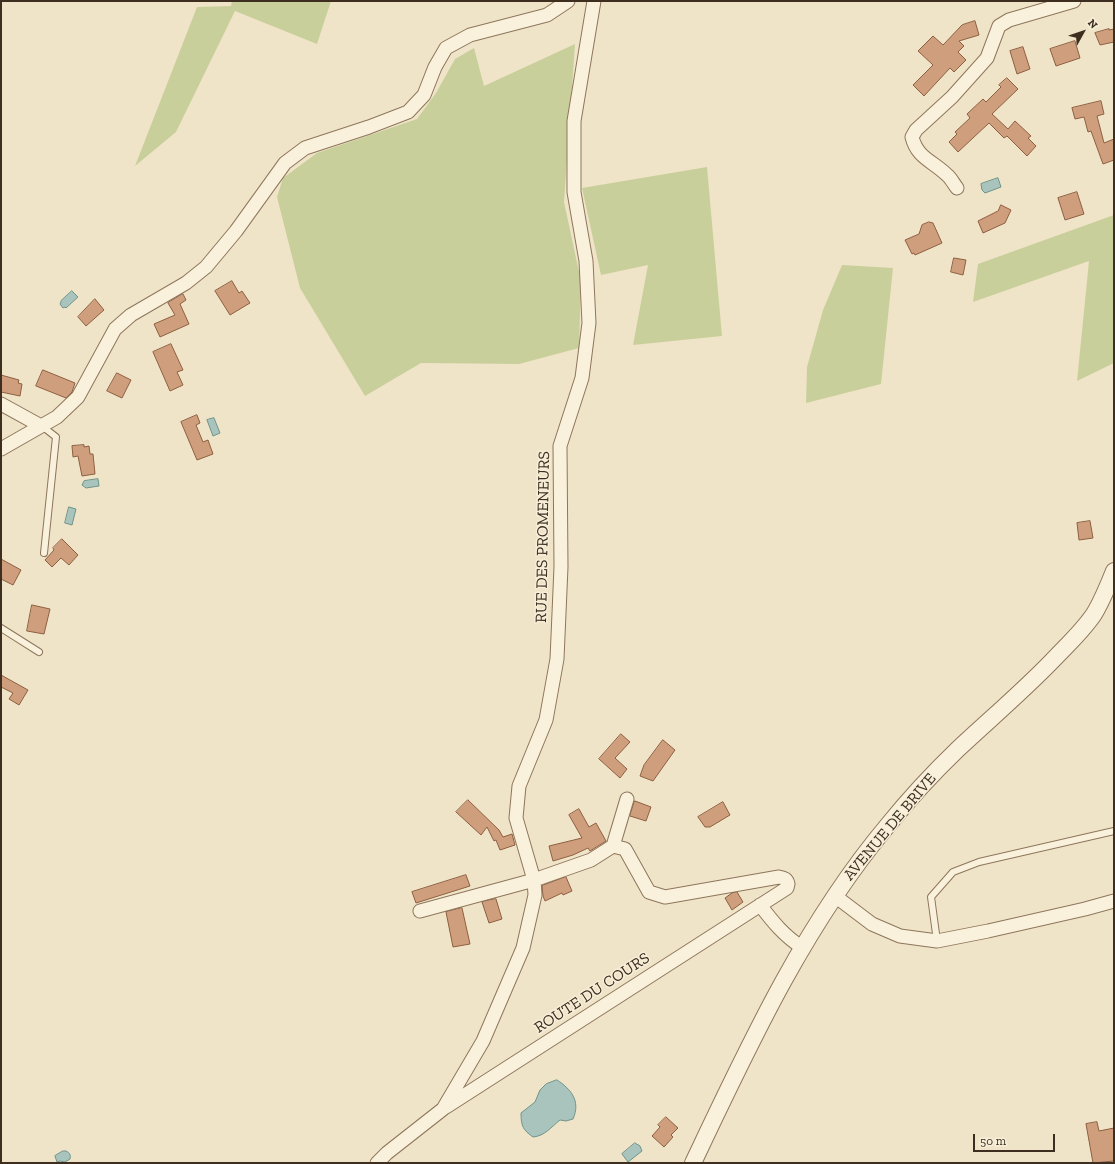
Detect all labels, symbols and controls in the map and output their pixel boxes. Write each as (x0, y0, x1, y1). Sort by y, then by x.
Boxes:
north arrow (1063, 12, 1103, 52)
text: N (1085, 17, 1100, 31)
street label: RUE DES PROMENEURS (532, 451, 554, 623)
street label: AVENUE DE BRIVE (840, 770, 940, 884)
street label: ROUTE DU COURS (531, 949, 653, 1037)
scale bar (975, 1126, 1057, 1152)
text: 50 m (980, 1134, 1006, 1148)

